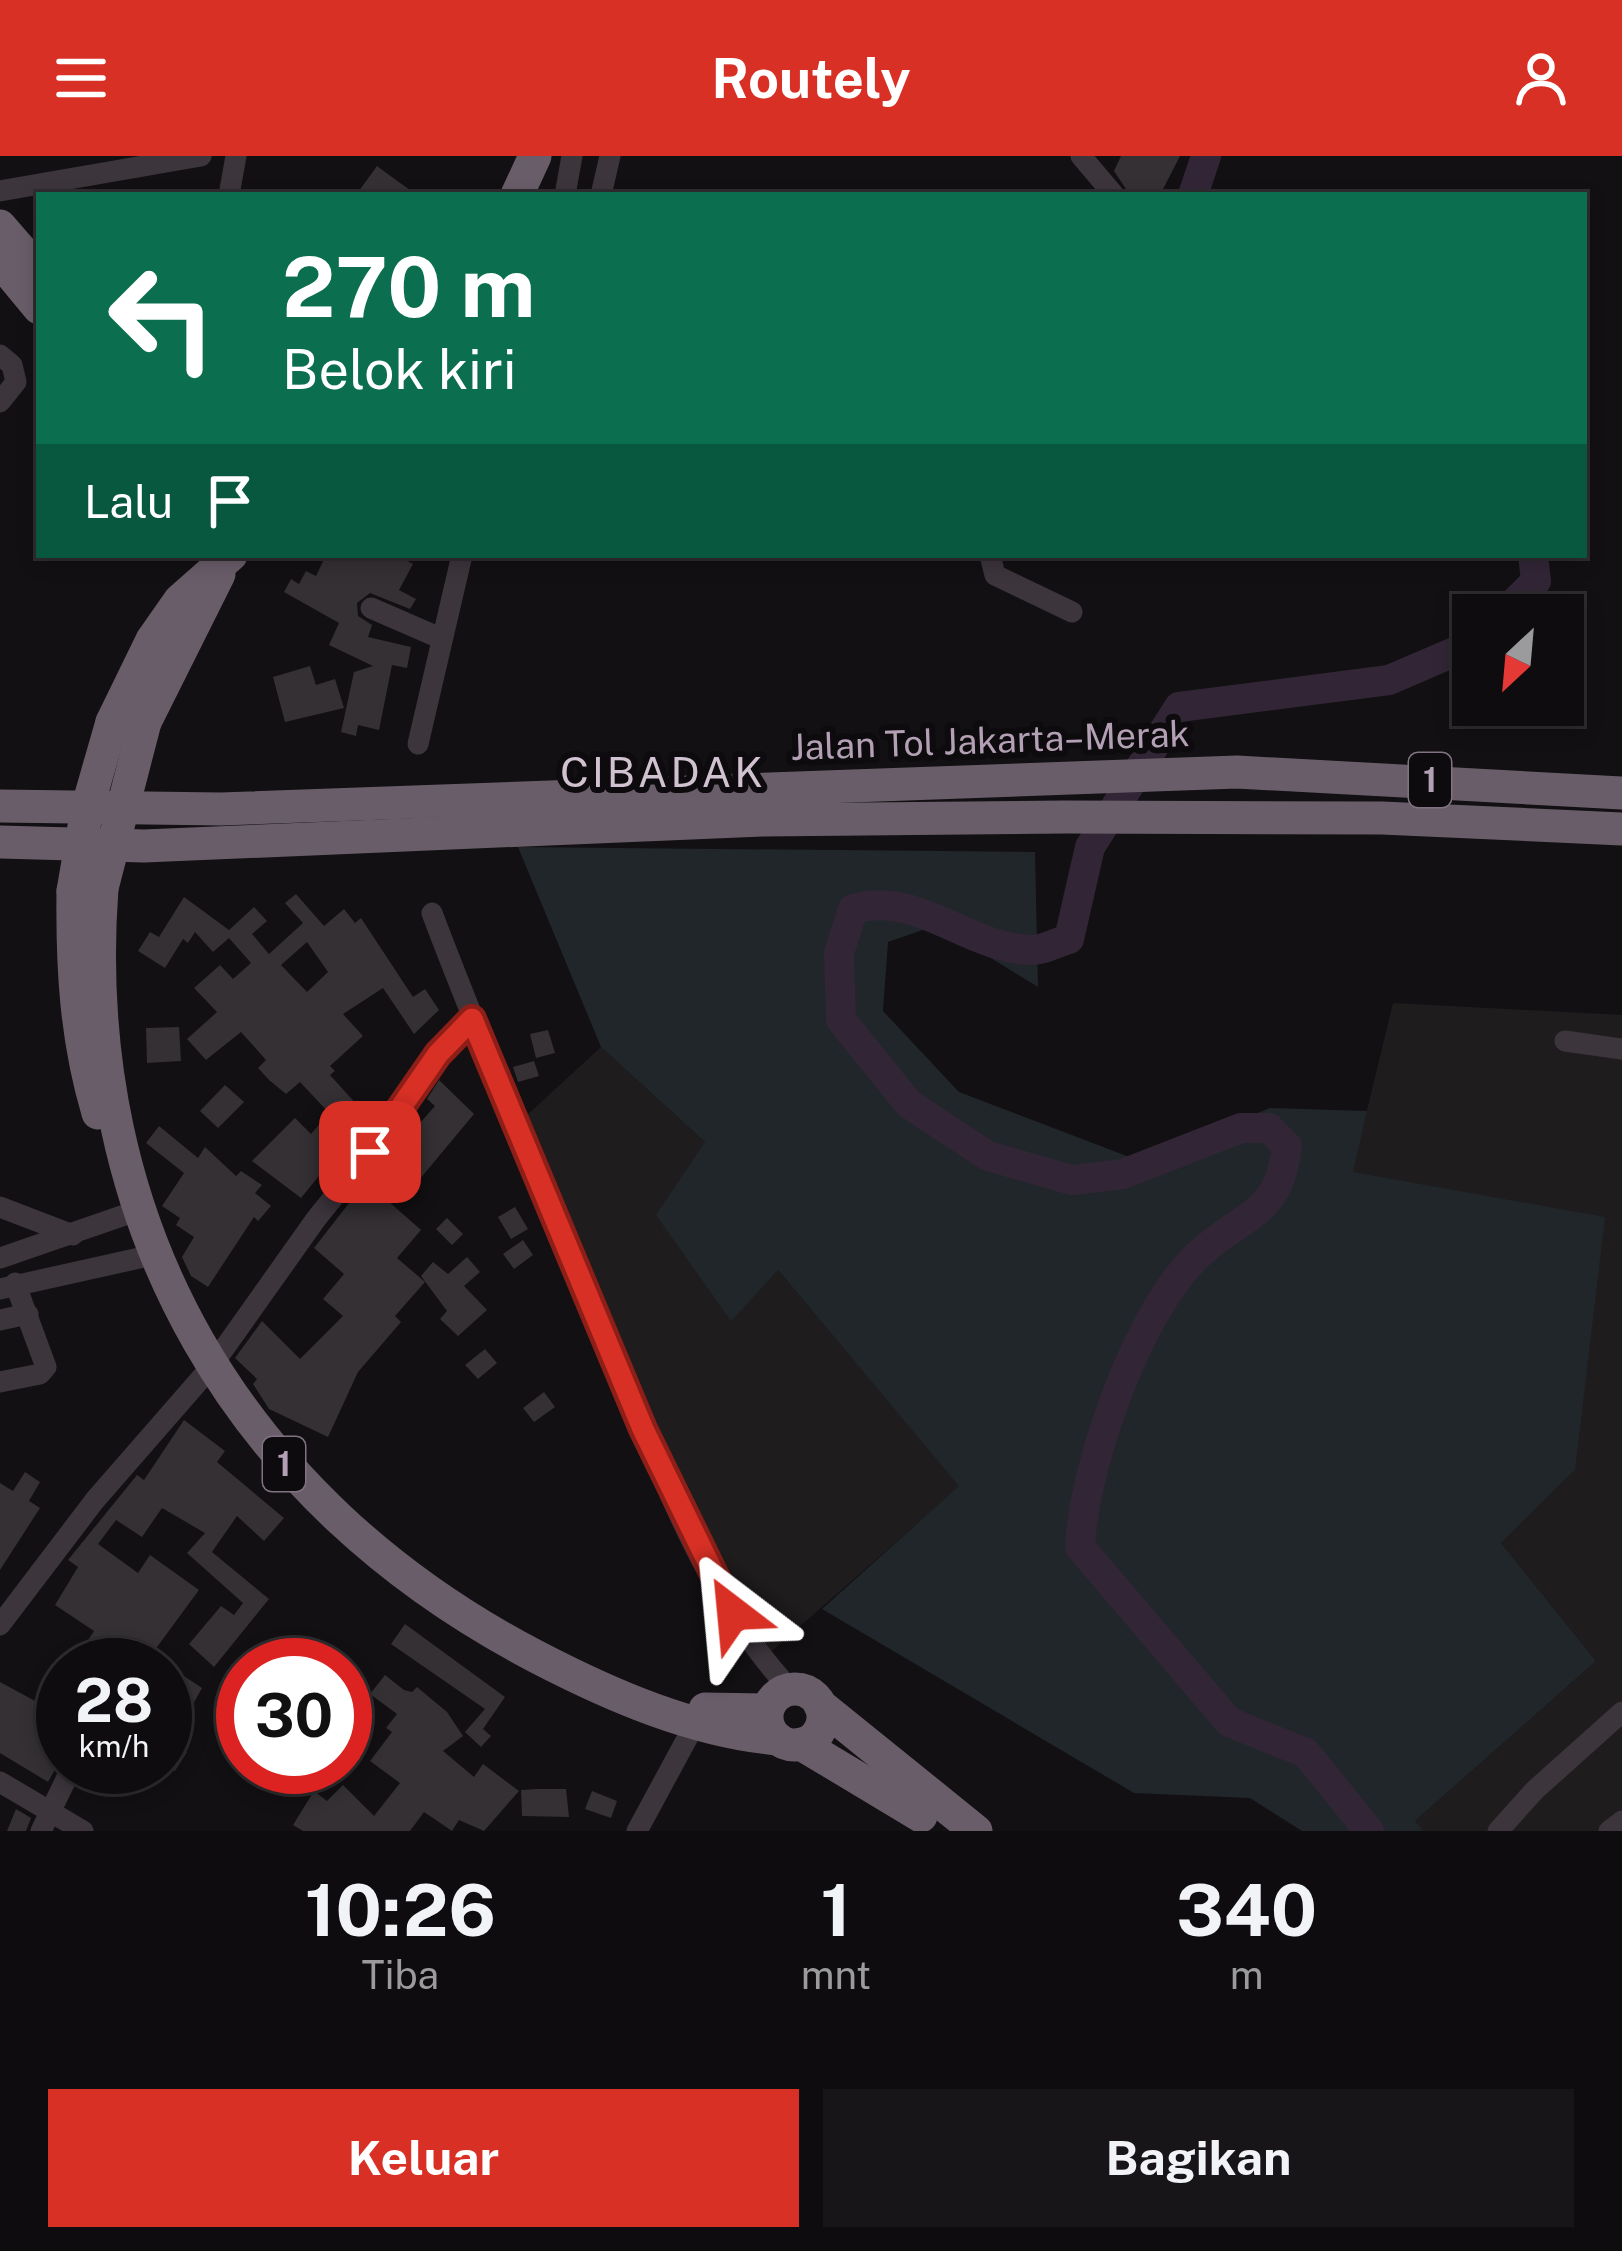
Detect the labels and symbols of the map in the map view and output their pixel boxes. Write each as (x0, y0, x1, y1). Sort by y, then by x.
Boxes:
north arrow (1452, 594, 1584, 726)
street label: Jalan Tol Jakarta–Merak (790, 712, 1190, 768)
district label: CIBADAK (560, 747, 766, 796)
road number: 1 (1409, 753, 1451, 807)
pin (319, 1101, 421, 1203)
road number: 1 (263, 1437, 305, 1491)
position arrow (670, 1550, 796, 1676)
speed limit sign: 30 (216, 1638, 372, 1794)

